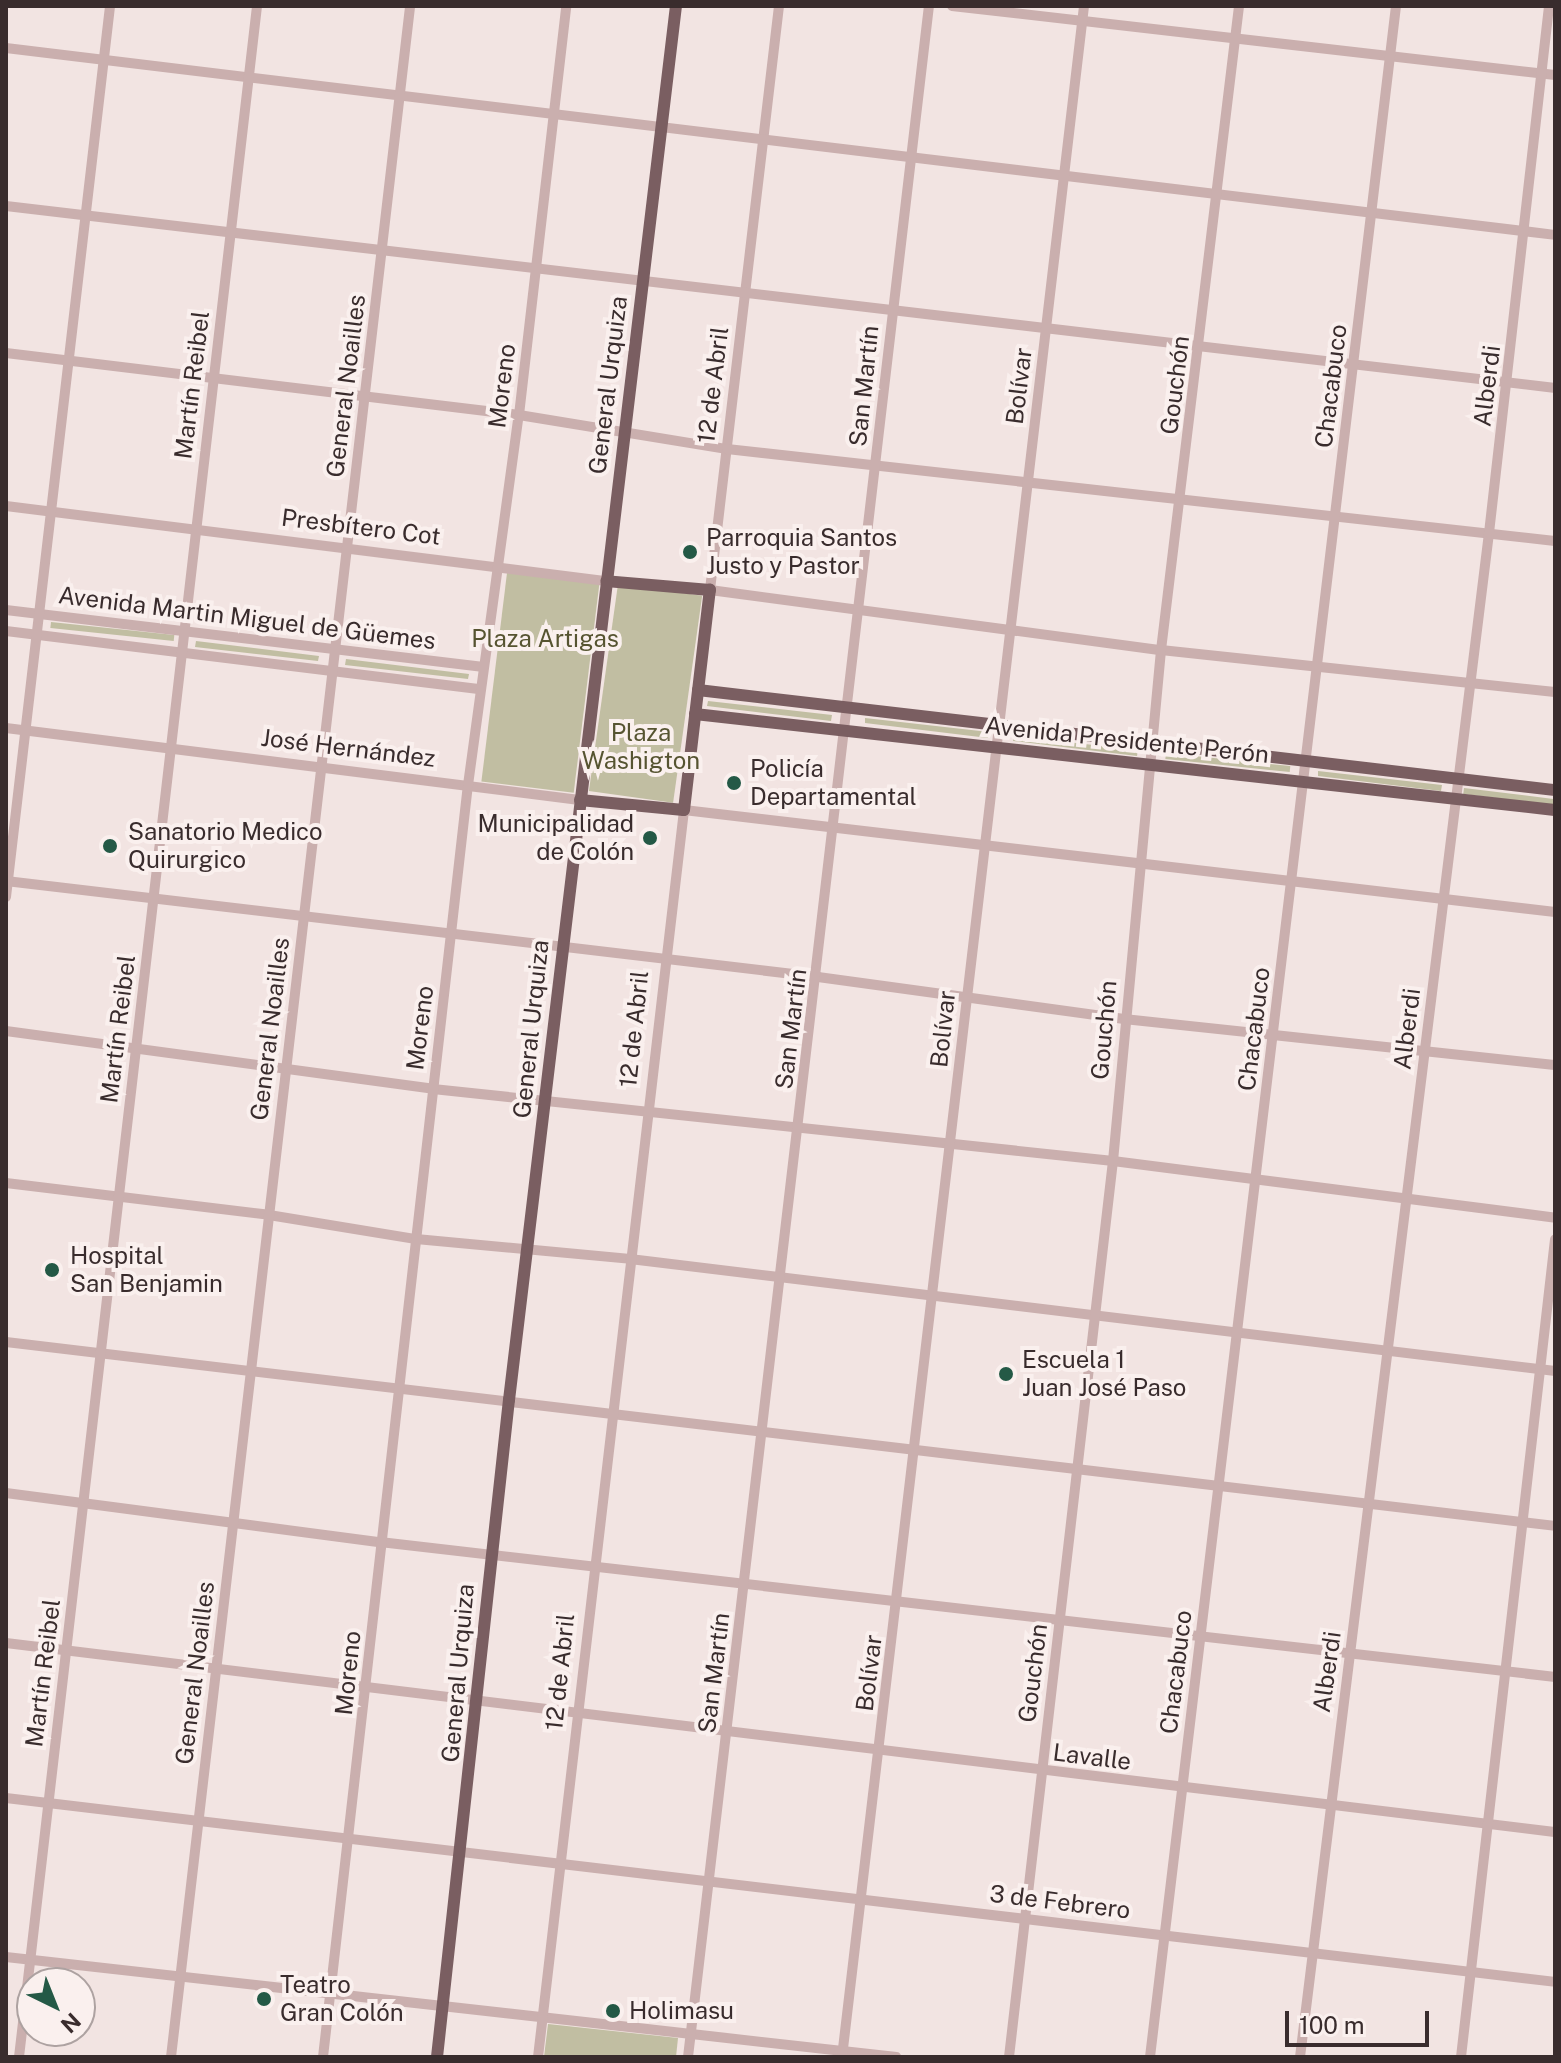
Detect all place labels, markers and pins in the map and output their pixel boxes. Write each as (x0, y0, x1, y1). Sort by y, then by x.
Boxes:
place label: Parroquia Santos Justo y Pastor (706, 524, 897, 580)
marker: Parroquia Santos Justo y Pastor (681, 543, 699, 561)
place label: Policía Departamental (750, 755, 917, 811)
marker: Policía Departamental (725, 774, 743, 792)
place label: Municipalidad de Colón (477, 810, 634, 866)
place label: Sanatorio Medico Quirurgico (128, 818, 323, 874)
marker: Municipalidad de Colón (641, 829, 659, 847)
marker: Sanatorio Medico Quirurgico (99, 835, 121, 857)
place label: Hospital San Benjamin (70, 1242, 223, 1298)
marker: Hospital San Benjamin (41, 1259, 63, 1281)
place label: Escuela 1 Juan José Paso (1022, 1346, 1187, 1402)
marker: Escuela 1 Juan José Paso (997, 1365, 1015, 1383)
place label: Teatro Gran Colón (280, 1971, 404, 2027)
marker: Teatro Gran Colón (255, 1990, 273, 2008)
place label: Holimasu (629, 1997, 734, 2025)
marker: Holimasu (604, 2002, 622, 2020)

